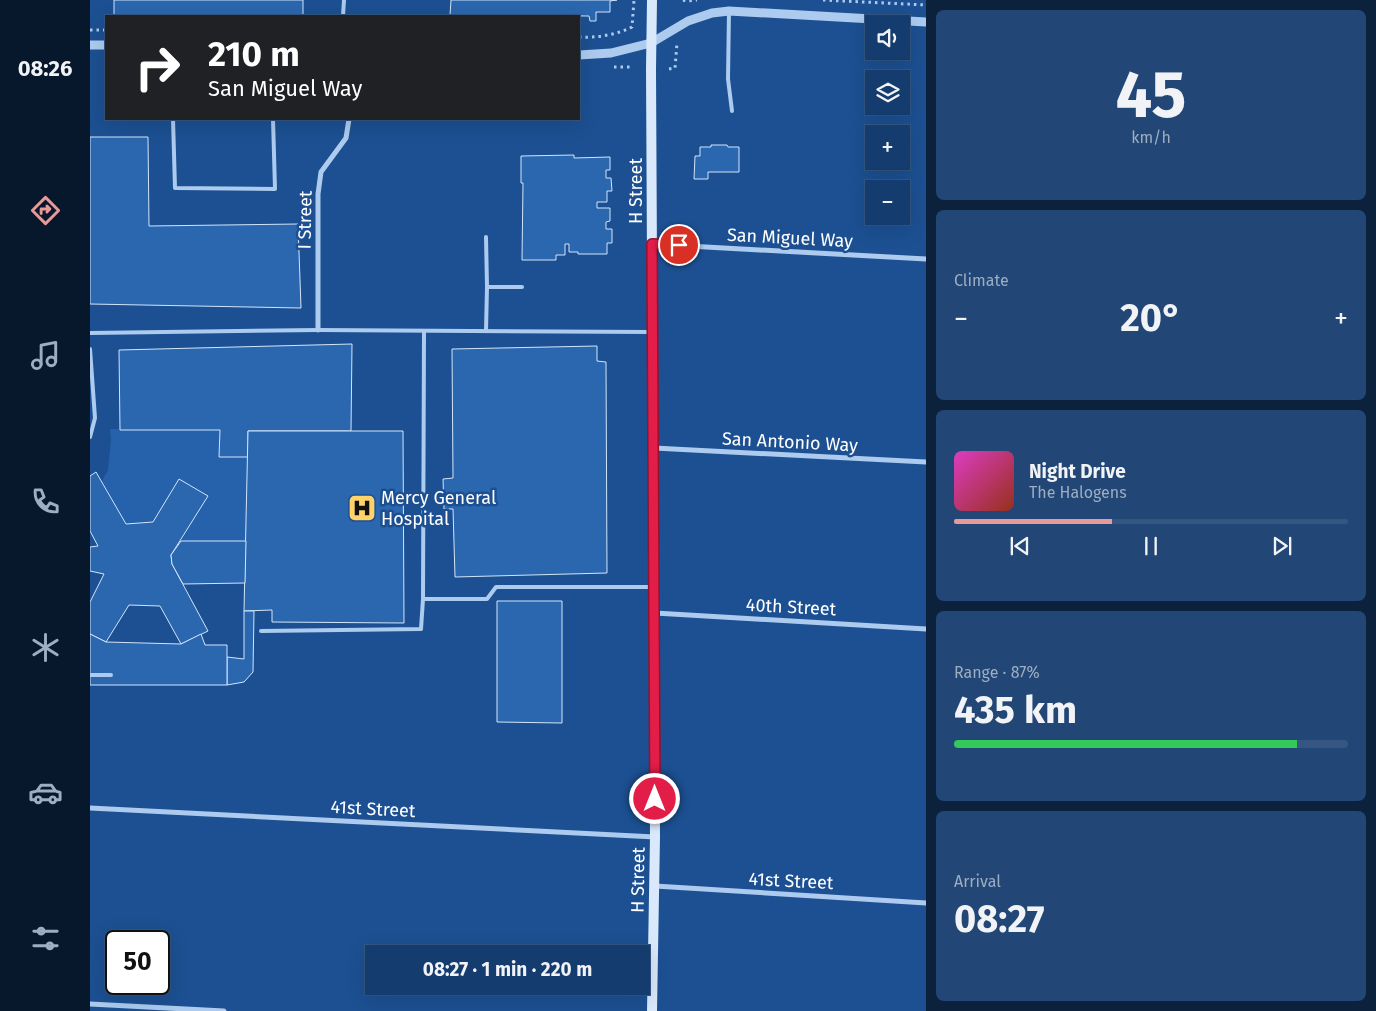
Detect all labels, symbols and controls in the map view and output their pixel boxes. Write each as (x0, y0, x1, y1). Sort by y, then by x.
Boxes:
map controls (865, 15, 910, 225)
button: sound (865, 15, 910, 60)
text: 210 m (208, 33, 300, 75)
icon: right (125, 35, 190, 100)
text: 08:26 (18, 55, 72, 82)
text: 45 (1116, 56, 1186, 134)
button: layers (865, 70, 910, 115)
text: San Miguel Way (208, 75, 362, 102)
button: + (865, 125, 910, 170)
text: km/h (1131, 128, 1171, 147)
street label: H Street (625, 158, 647, 224)
button: − (865, 180, 910, 225)
street label: I Street (293, 190, 317, 250)
icon: directions (28, 193, 63, 228)
pin (658, 224, 700, 266)
street label: San Miguel Way (726, 224, 854, 252)
icon: arrive (665, 231, 693, 259)
text: Climate (954, 271, 1009, 290)
text: 20° (1120, 295, 1182, 341)
text: − (954, 302, 968, 335)
text: + (1334, 302, 1348, 335)
icon: music (28, 338, 63, 373)
street label: San Antonio Way (721, 427, 859, 457)
text: Night Drive (1029, 460, 1126, 483)
text: The Halogens (1029, 483, 1127, 502)
icon: phone (28, 484, 63, 519)
place label: Mercy General Hospital (381, 487, 496, 530)
hospital icon: Mercy General Hospital (347, 493, 377, 523)
icon: previous (1006, 532, 1034, 560)
icon: pause (1137, 532, 1165, 560)
icon: next (1268, 532, 1296, 560)
street label: 40th Street (745, 594, 837, 620)
icon: climate (28, 630, 63, 665)
text: Range · 87% (954, 663, 1040, 682)
text: 435 km (954, 687, 1077, 733)
position arrow (628, 772, 680, 824)
icon: car (28, 775, 63, 810)
street label: 41st Street (330, 796, 416, 822)
street label: H Street (626, 846, 650, 913)
street label: 41st Street (748, 868, 834, 894)
text: Arrival (954, 872, 1001, 891)
text: 08:27 (954, 896, 1044, 942)
icon: filters (28, 921, 63, 956)
speed limit sign: 50 (105, 930, 170, 995)
text: 08:27 · 1 min · 220 m (423, 958, 592, 981)

